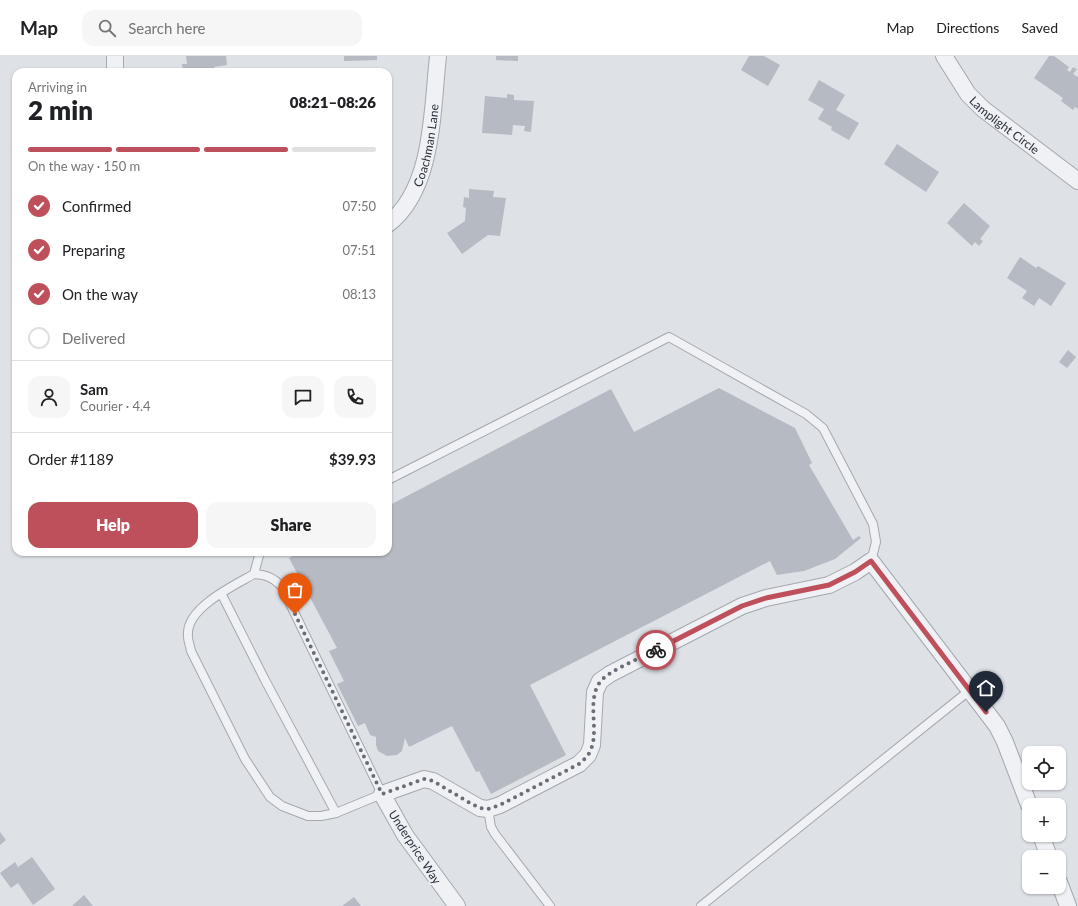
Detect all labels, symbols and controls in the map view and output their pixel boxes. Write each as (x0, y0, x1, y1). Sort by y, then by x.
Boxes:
search box (82, 10, 362, 46)
text: Map (20, 16, 58, 39)
icon: search (96, 17, 118, 39)
text: Search here (128, 19, 206, 37)
text: Map (887, 19, 914, 36)
text: Directions (936, 19, 999, 36)
text: Saved (1021, 19, 1058, 36)
text: Arriving in (28, 79, 87, 95)
text: 08:21–08:26 (290, 93, 376, 111)
street label: Lamplight Circle (967, 93, 1043, 157)
text: 2 min (28, 94, 93, 126)
street label: Coachman Lane (409, 103, 441, 189)
text: On the way · 150 m (28, 158, 140, 174)
icon: check (28, 195, 50, 217)
text: Confirmed (62, 197, 131, 215)
text: 07:50 (343, 198, 376, 214)
icon: check (28, 239, 50, 261)
text: Preparing (62, 241, 125, 259)
text: 07:51 (343, 242, 376, 258)
icon: check (28, 283, 50, 305)
text: On the way (62, 285, 138, 303)
text: 08:13 (343, 286, 376, 302)
text: Delivered (62, 329, 125, 347)
button: person (28, 376, 70, 418)
button: chat (282, 376, 324, 418)
button: phone (334, 376, 376, 418)
text: Sam (80, 380, 108, 398)
text: Courier · 4.4 (80, 398, 151, 414)
text: Order #1189 (28, 450, 114, 468)
text: $39.93 (329, 450, 376, 468)
button: Help (28, 502, 198, 548)
button: Share (206, 502, 376, 548)
pin (278, 573, 312, 614)
icon: bag (284, 579, 306, 601)
courier (636, 630, 676, 670)
icon: bike (645, 639, 667, 661)
pin (969, 671, 1003, 712)
icon: home (975, 677, 997, 699)
map controls (1022, 746, 1066, 894)
button: locate (1022, 746, 1066, 790)
button: + (1022, 798, 1066, 842)
street label: Underprice Way (385, 807, 445, 888)
button: − (1022, 850, 1066, 894)

